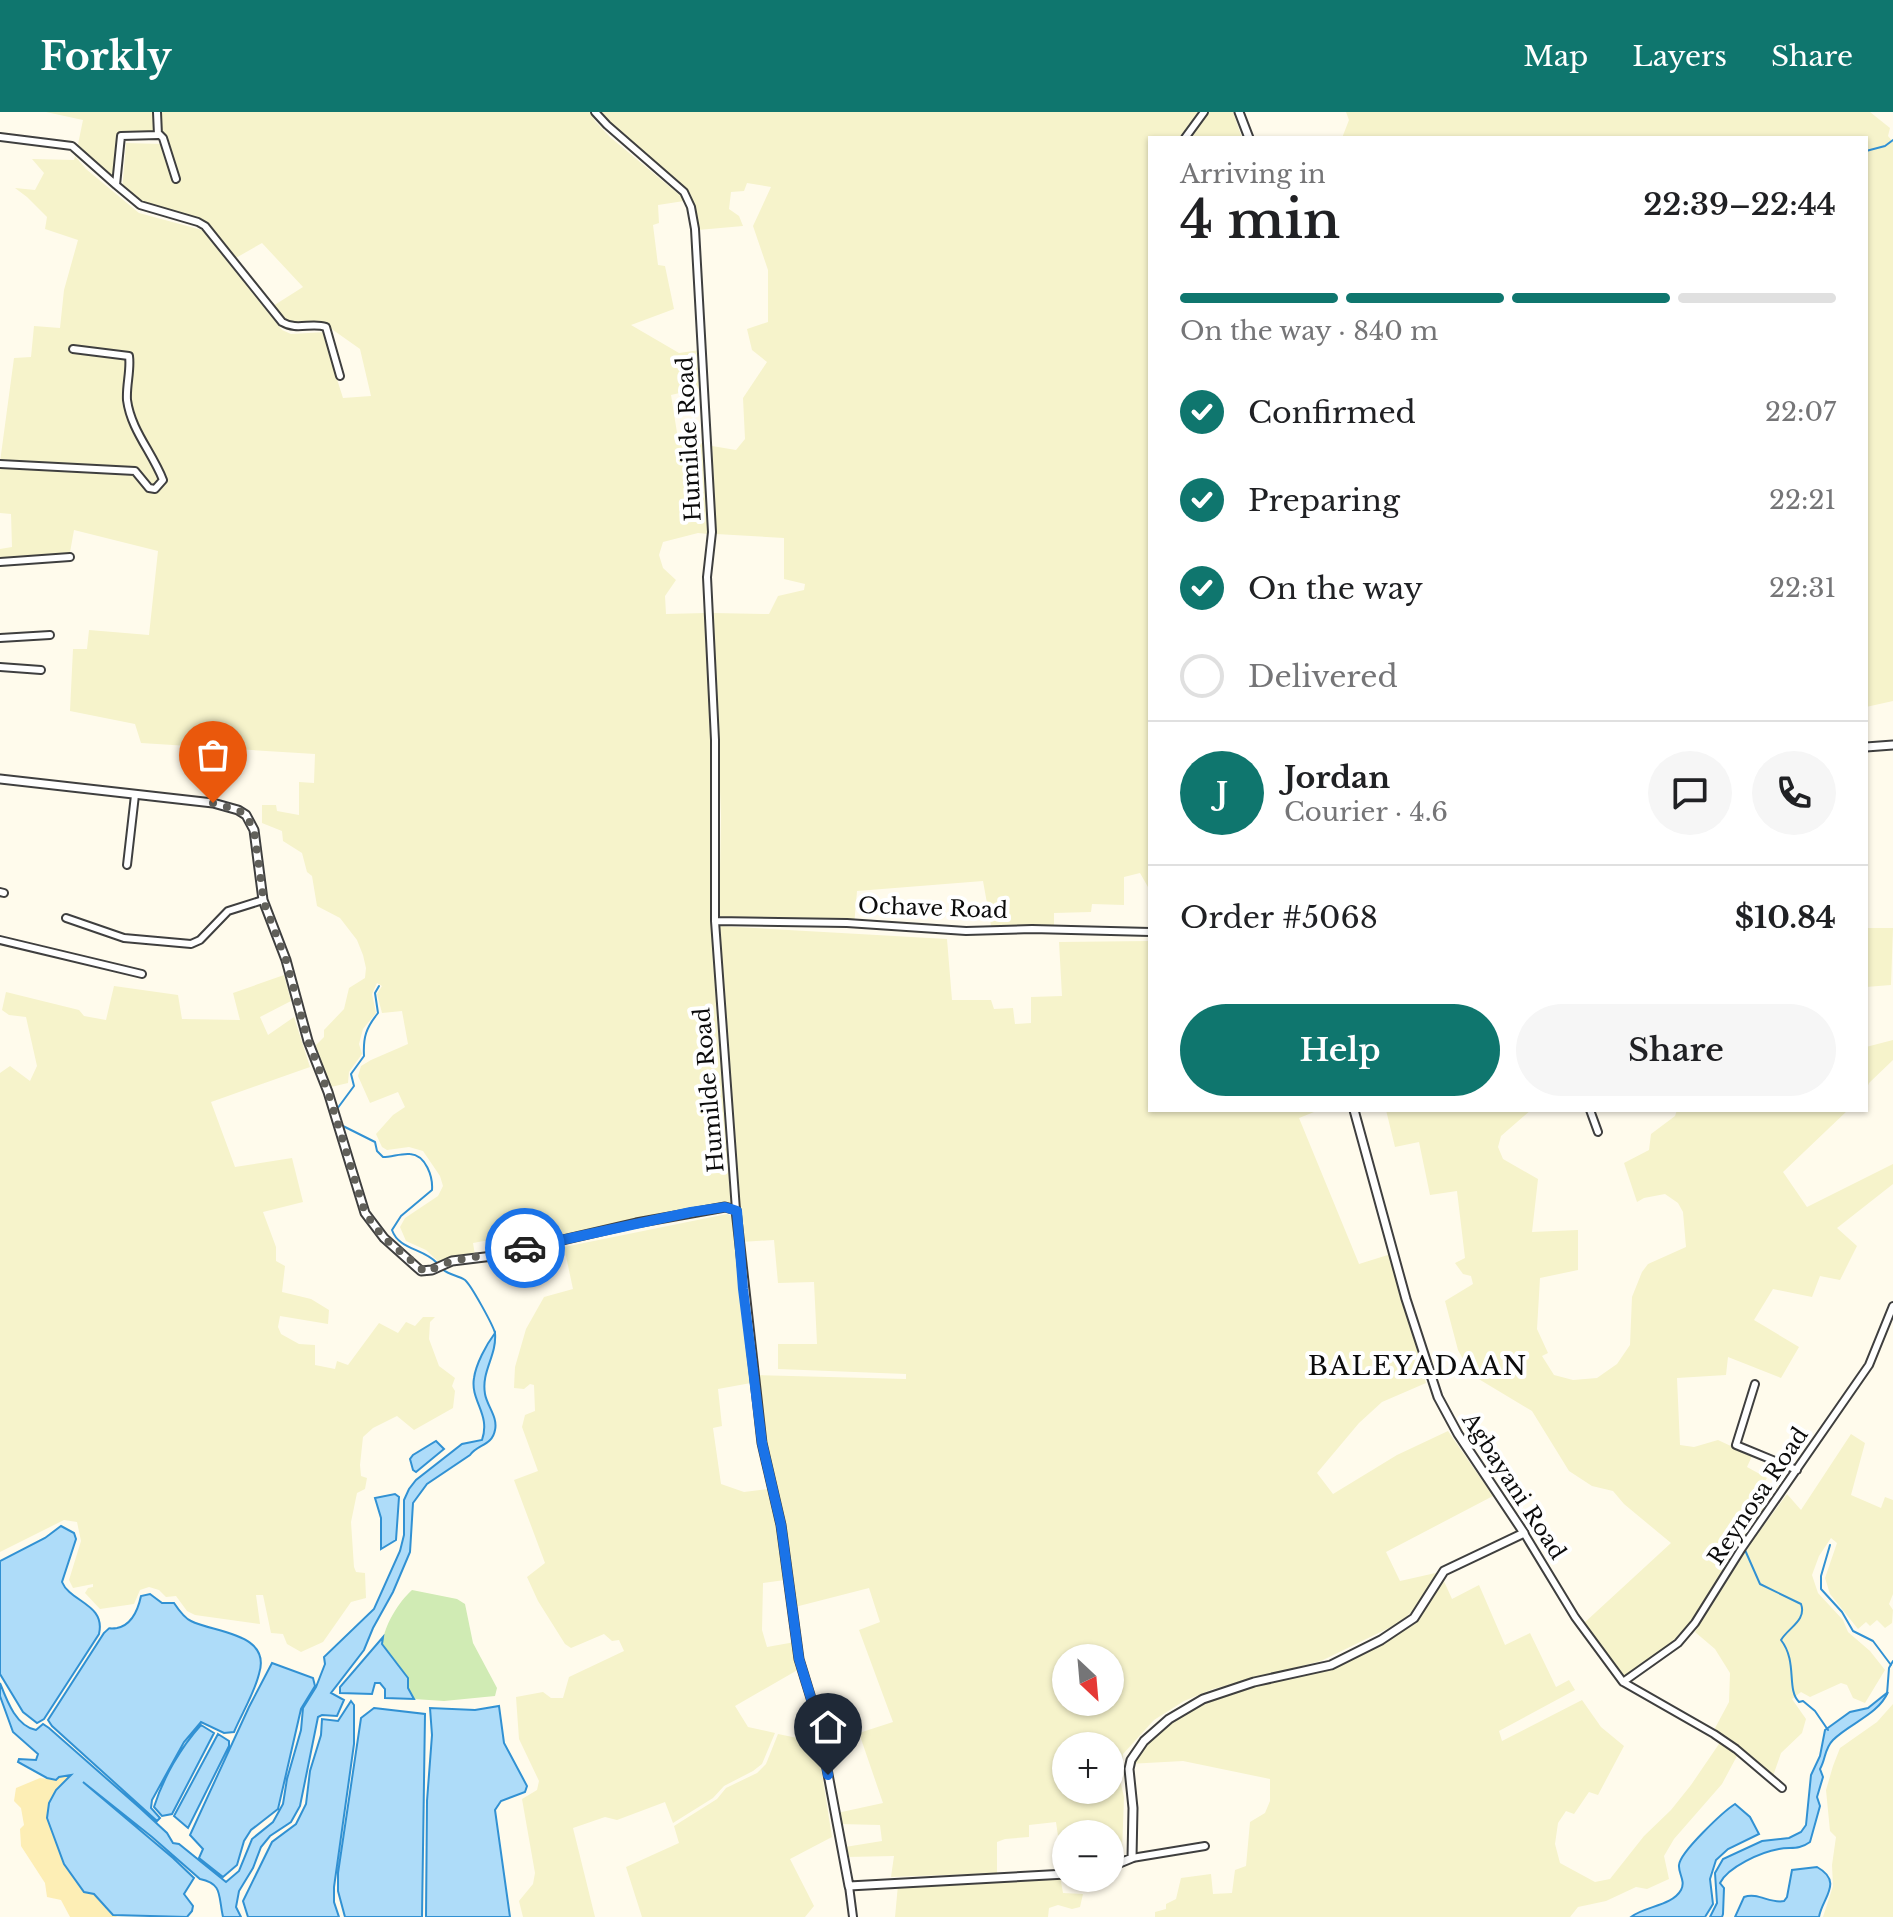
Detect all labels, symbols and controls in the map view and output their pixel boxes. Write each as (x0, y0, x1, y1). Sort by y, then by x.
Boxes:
text: Forkly (40, 33, 171, 80)
text: Map (1523, 39, 1588, 74)
text: Layers (1632, 39, 1727, 74)
text: Share (1771, 39, 1853, 74)
text: Arriving in (1180, 158, 1326, 190)
text: 22:39–22:44 (1643, 186, 1836, 223)
text: 4 min (1180, 188, 1340, 252)
text: On the way · 840 m (1180, 315, 1438, 347)
street label: Humilde Road (671, 356, 707, 522)
icon: check (1180, 390, 1224, 434)
text: Confirmed (1248, 394, 1416, 431)
text: 22:07 (1765, 396, 1836, 428)
icon: check (1180, 478, 1224, 522)
text: Preparing (1248, 482, 1400, 519)
text: 22:21 (1769, 484, 1836, 516)
icon: check (1180, 566, 1224, 610)
text: On the way (1248, 570, 1423, 607)
text: 22:31 (1769, 572, 1836, 604)
text: Delivered (1248, 658, 1398, 695)
pin (179, 721, 247, 803)
icon: bag (191, 733, 235, 777)
button: chat (1648, 751, 1732, 835)
button: phone (1752, 751, 1836, 835)
text: Jordan (1284, 759, 1390, 796)
text: J (1216, 775, 1228, 812)
text: Courier · 4.6 (1284, 796, 1448, 828)
street label: Ochave Road (858, 892, 1009, 924)
text: Order #5068 (1180, 899, 1378, 936)
text: $10.84 (1735, 899, 1836, 936)
button: Help (1180, 1004, 1500, 1096)
button: Share (1516, 1004, 1836, 1096)
street label: Humilde Road (688, 1006, 730, 1173)
courier (485, 1208, 565, 1288)
icon: car (503, 1226, 547, 1270)
district label: BALEYADAAN (1308, 1350, 1528, 1382)
street label: Agbayani Road (1456, 1407, 1572, 1565)
street label: Reynosa Road (1702, 1422, 1814, 1570)
north arrow (1052, 1644, 1124, 1716)
map controls (1052, 1644, 1124, 1892)
pin (794, 1693, 862, 1775)
icon: home (806, 1705, 850, 1749)
button: + (1052, 1732, 1124, 1804)
button: − (1052, 1820, 1124, 1892)

